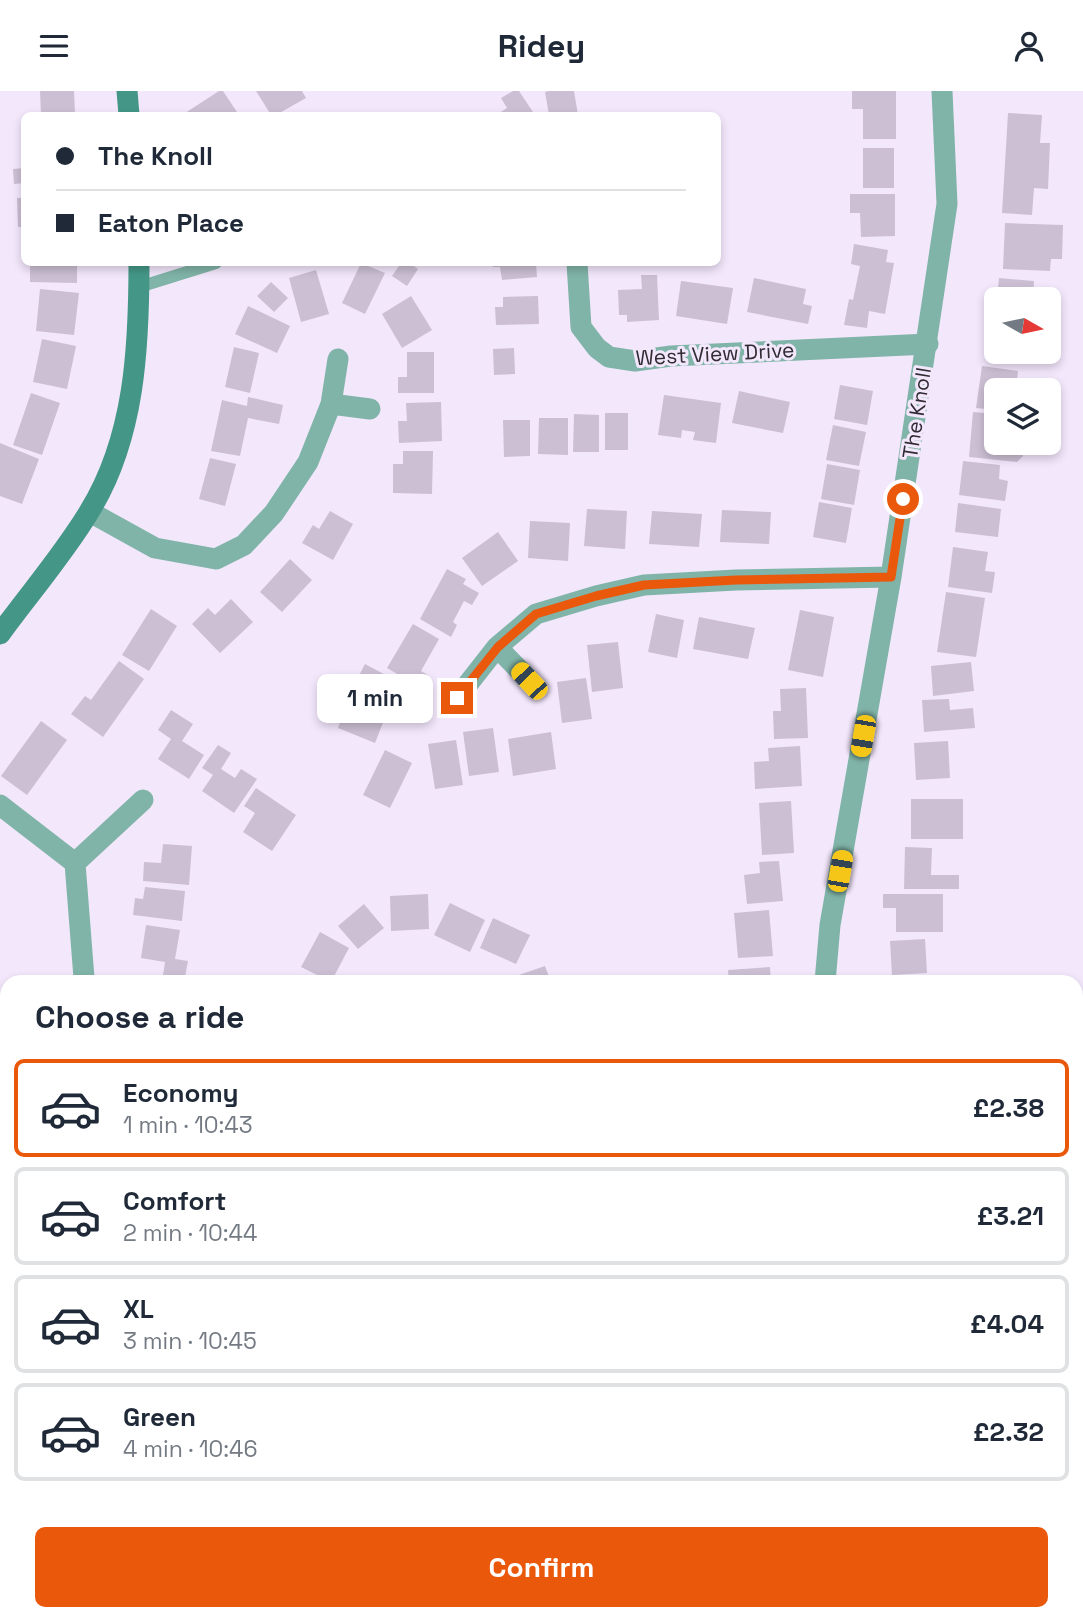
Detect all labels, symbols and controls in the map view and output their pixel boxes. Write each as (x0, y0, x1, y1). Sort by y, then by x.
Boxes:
text: Ridey (498, 26, 585, 66)
icon: menu (35, 27, 73, 65)
icon: person (1010, 27, 1048, 65)
text: The Knoll (98, 139, 213, 173)
text: Eaton Place (98, 206, 244, 240)
north arrow (984, 287, 1060, 364)
map controls (984, 287, 1061, 455)
street label: West View Drive (635, 336, 795, 371)
street label: The Knoll (896, 365, 937, 460)
button: layers (984, 378, 1061, 455)
route start (887, 483, 919, 515)
car (507, 658, 552, 704)
callout: 1 min (317, 673, 433, 723)
route end (441, 682, 473, 714)
text: 1 min (347, 683, 403, 713)
car (850, 713, 877, 759)
car (827, 848, 854, 894)
text: Choose a ride (35, 997, 245, 1037)
text: Economy (123, 1076, 239, 1110)
icon: car (39, 1077, 102, 1140)
text: £2.38 (973, 1091, 1044, 1125)
text: 1 min · 10:43 (123, 1110, 253, 1140)
text: Comfort (123, 1184, 226, 1218)
icon: car (39, 1185, 102, 1248)
text: £3.21 (977, 1199, 1044, 1233)
text: 2 min · 10:44 (123, 1218, 257, 1248)
text: XL (123, 1292, 154, 1326)
icon: car (39, 1293, 102, 1356)
text: £4.04 (970, 1307, 1044, 1341)
text: 3 min · 10:45 (123, 1326, 257, 1356)
text: Green (123, 1400, 196, 1434)
icon: car (39, 1401, 102, 1464)
text: £2.32 (973, 1415, 1044, 1449)
text: 4 min · 10:46 (123, 1434, 258, 1464)
button: Confirm (35, 1527, 1048, 1607)

